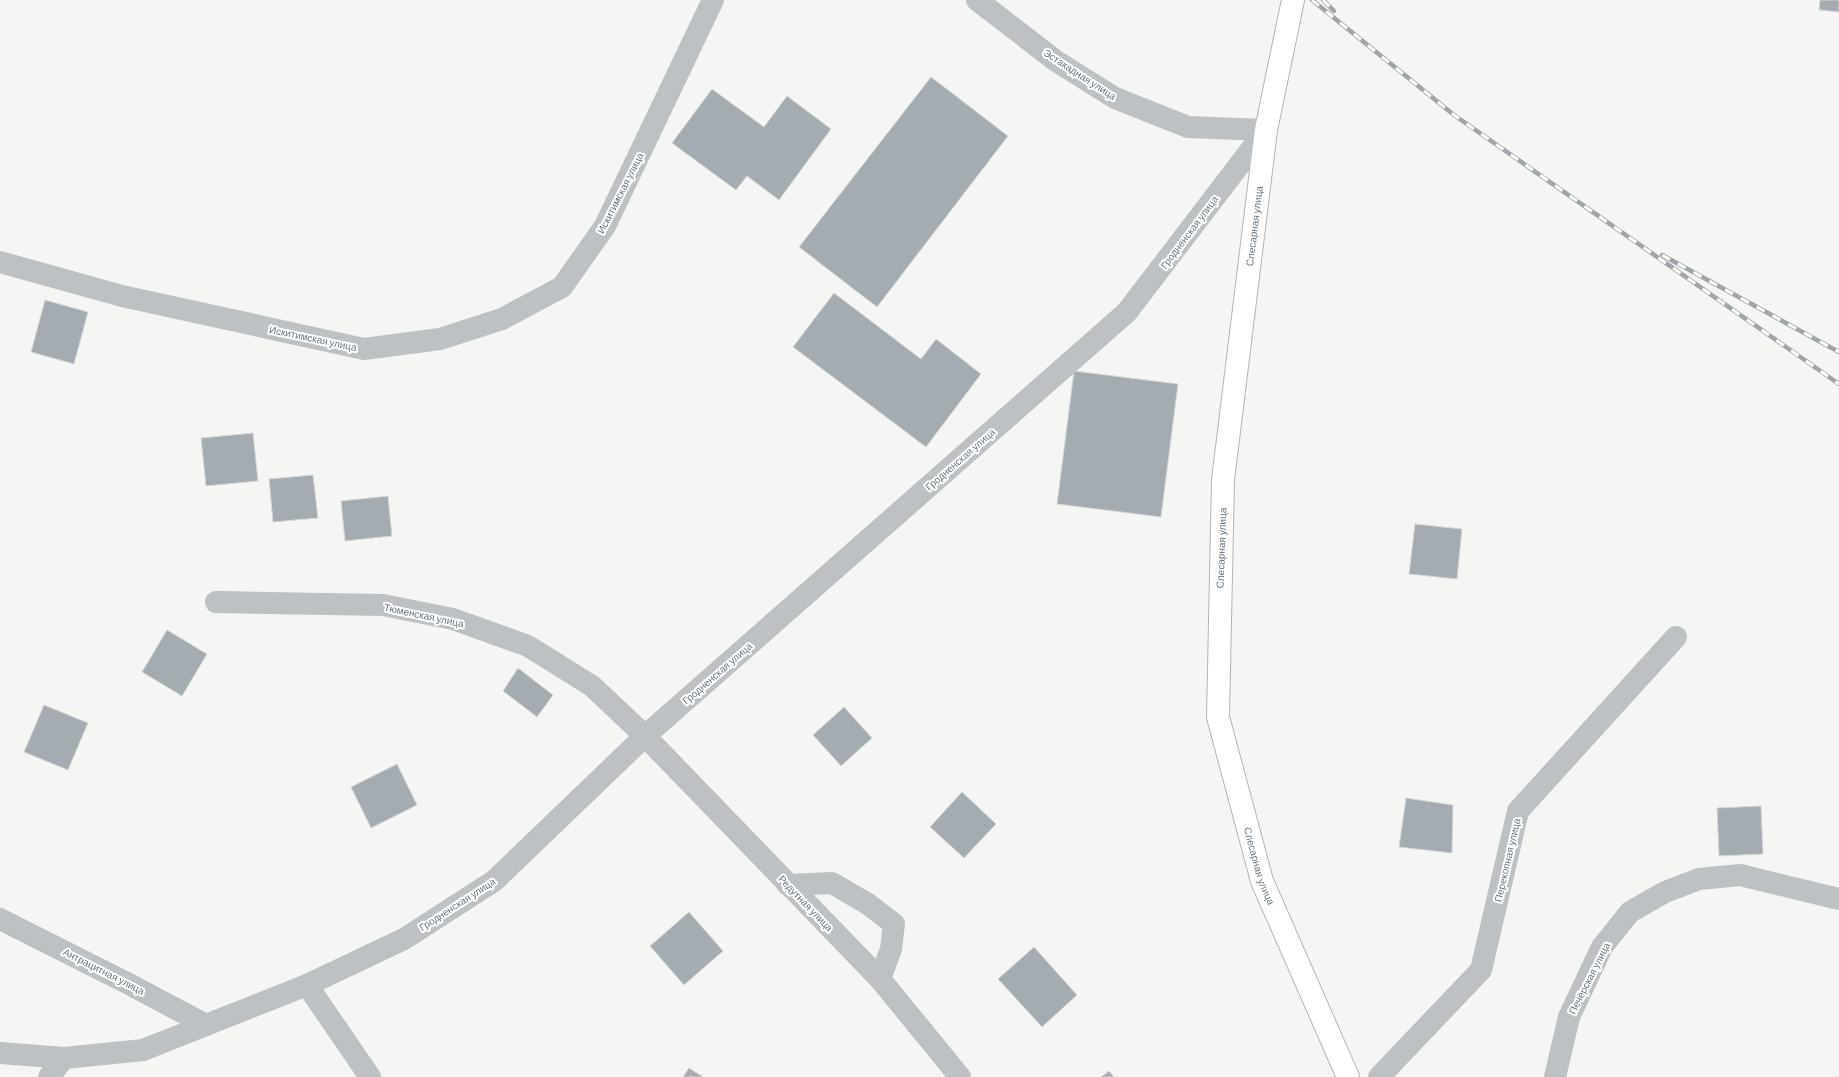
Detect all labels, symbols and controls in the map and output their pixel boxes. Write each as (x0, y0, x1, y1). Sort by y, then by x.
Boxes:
street label: Эстакадная улица (1041, 46, 1119, 102)
street label: Искитимская улица (594, 150, 646, 235)
street label: Слесарная улица (1243, 185, 1265, 267)
street label: Гродненская улица (1158, 193, 1221, 271)
street label: Искитимская улица (268, 323, 358, 353)
street label: Гродненская улица (923, 425, 998, 492)
street label: Слесарная улица (1214, 507, 1228, 589)
street label: Тюменская улица (383, 601, 465, 629)
street label: Гродненская улица (680, 639, 755, 706)
street label: Перекопная улица (1492, 817, 1523, 903)
street label: Слесарная улица (1242, 826, 1278, 907)
street label: Редутная улица (776, 873, 836, 934)
street label: Гродненская улица (417, 875, 498, 933)
street label: Печёрская улица (1566, 940, 1612, 1016)
street label: Антрацитная улица (61, 945, 147, 997)

